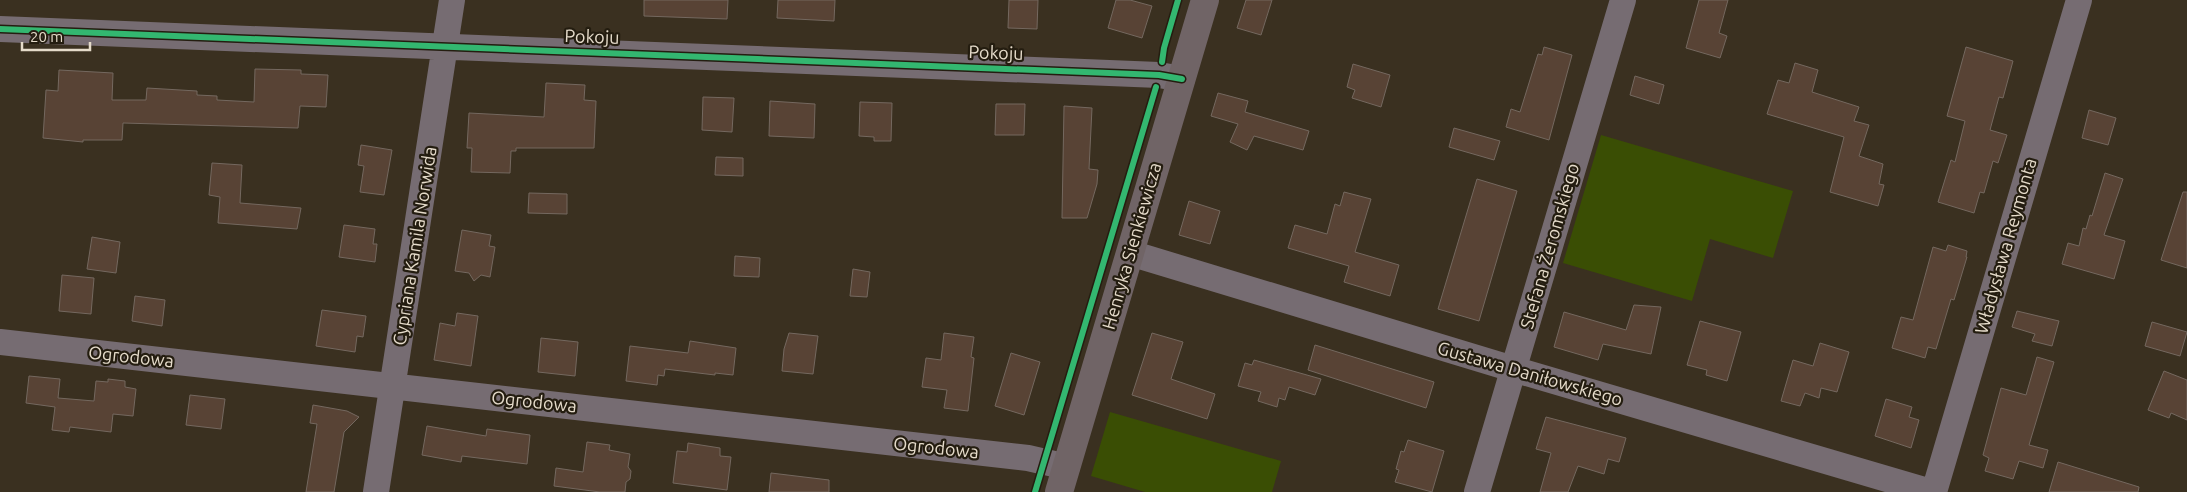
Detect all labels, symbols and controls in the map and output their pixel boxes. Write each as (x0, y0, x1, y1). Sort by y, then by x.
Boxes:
scale bar (22, 20, 90, 52)
street label: Pokoju (564, 25, 620, 47)
text: 20 m (30, 28, 63, 45)
street label: Pokoju (968, 41, 1024, 63)
street label: Cypriana Kamila Norwida (388, 145, 440, 347)
street label: Władysława Reymonta (1970, 156, 2040, 336)
street label: Henryka Sienkiewicza (1098, 160, 1164, 332)
street label: Stefana Żeromskiego (1516, 161, 1582, 331)
street label: Gustawa Daniłowskiego (1435, 337, 1625, 409)
street label: Ogrodowa (87, 342, 175, 370)
street label: Ogrodowa (490, 387, 578, 415)
street label: Ogrodowa (892, 433, 980, 461)

